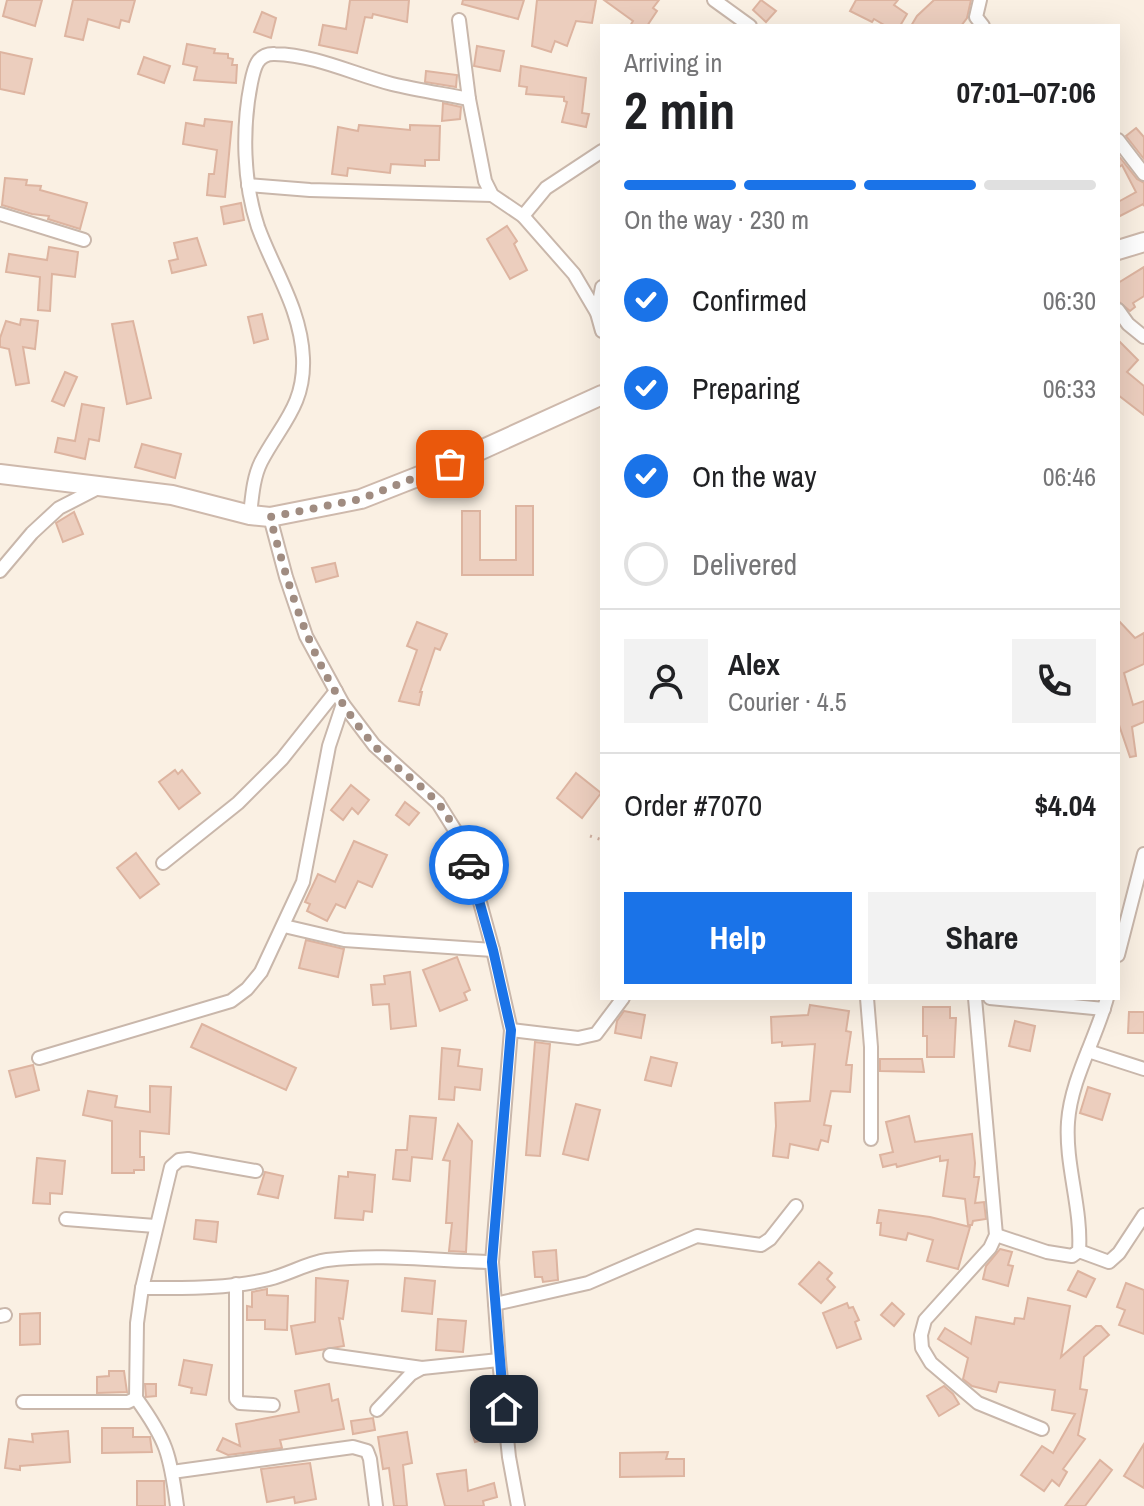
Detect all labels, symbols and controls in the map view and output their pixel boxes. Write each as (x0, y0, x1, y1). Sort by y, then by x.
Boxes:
text: Arriving in (624, 45, 722, 80)
text: 07:01–07:06 (957, 72, 1096, 112)
text: 2 min (624, 75, 735, 145)
text: On the way · 230 m (624, 202, 809, 237)
icon: check (624, 278, 668, 322)
text: Confirmed (692, 280, 807, 320)
text: 06:30 (1043, 283, 1096, 318)
icon: check (624, 366, 668, 410)
text: Preparing (692, 368, 800, 408)
text: 06:33 (1043, 371, 1096, 406)
pin (416, 430, 484, 498)
icon: bag (428, 442, 472, 486)
icon: check (624, 454, 668, 498)
text: On the way (692, 456, 816, 496)
text: 06:46 (1043, 459, 1096, 494)
text: Delivered (692, 544, 797, 584)
button: person (624, 639, 708, 723)
button: phone (1012, 639, 1096, 723)
text: Alex (728, 644, 780, 684)
text: Courier · 4.5 (728, 684, 847, 719)
text: Order #7070 (624, 785, 762, 825)
text: $4.04 (1034, 785, 1096, 825)
courier (429, 825, 509, 905)
icon: car (447, 843, 491, 887)
button: Help (624, 892, 852, 984)
button: Share (868, 892, 1096, 984)
pin (470, 1375, 538, 1443)
icon: home (482, 1387, 526, 1431)

